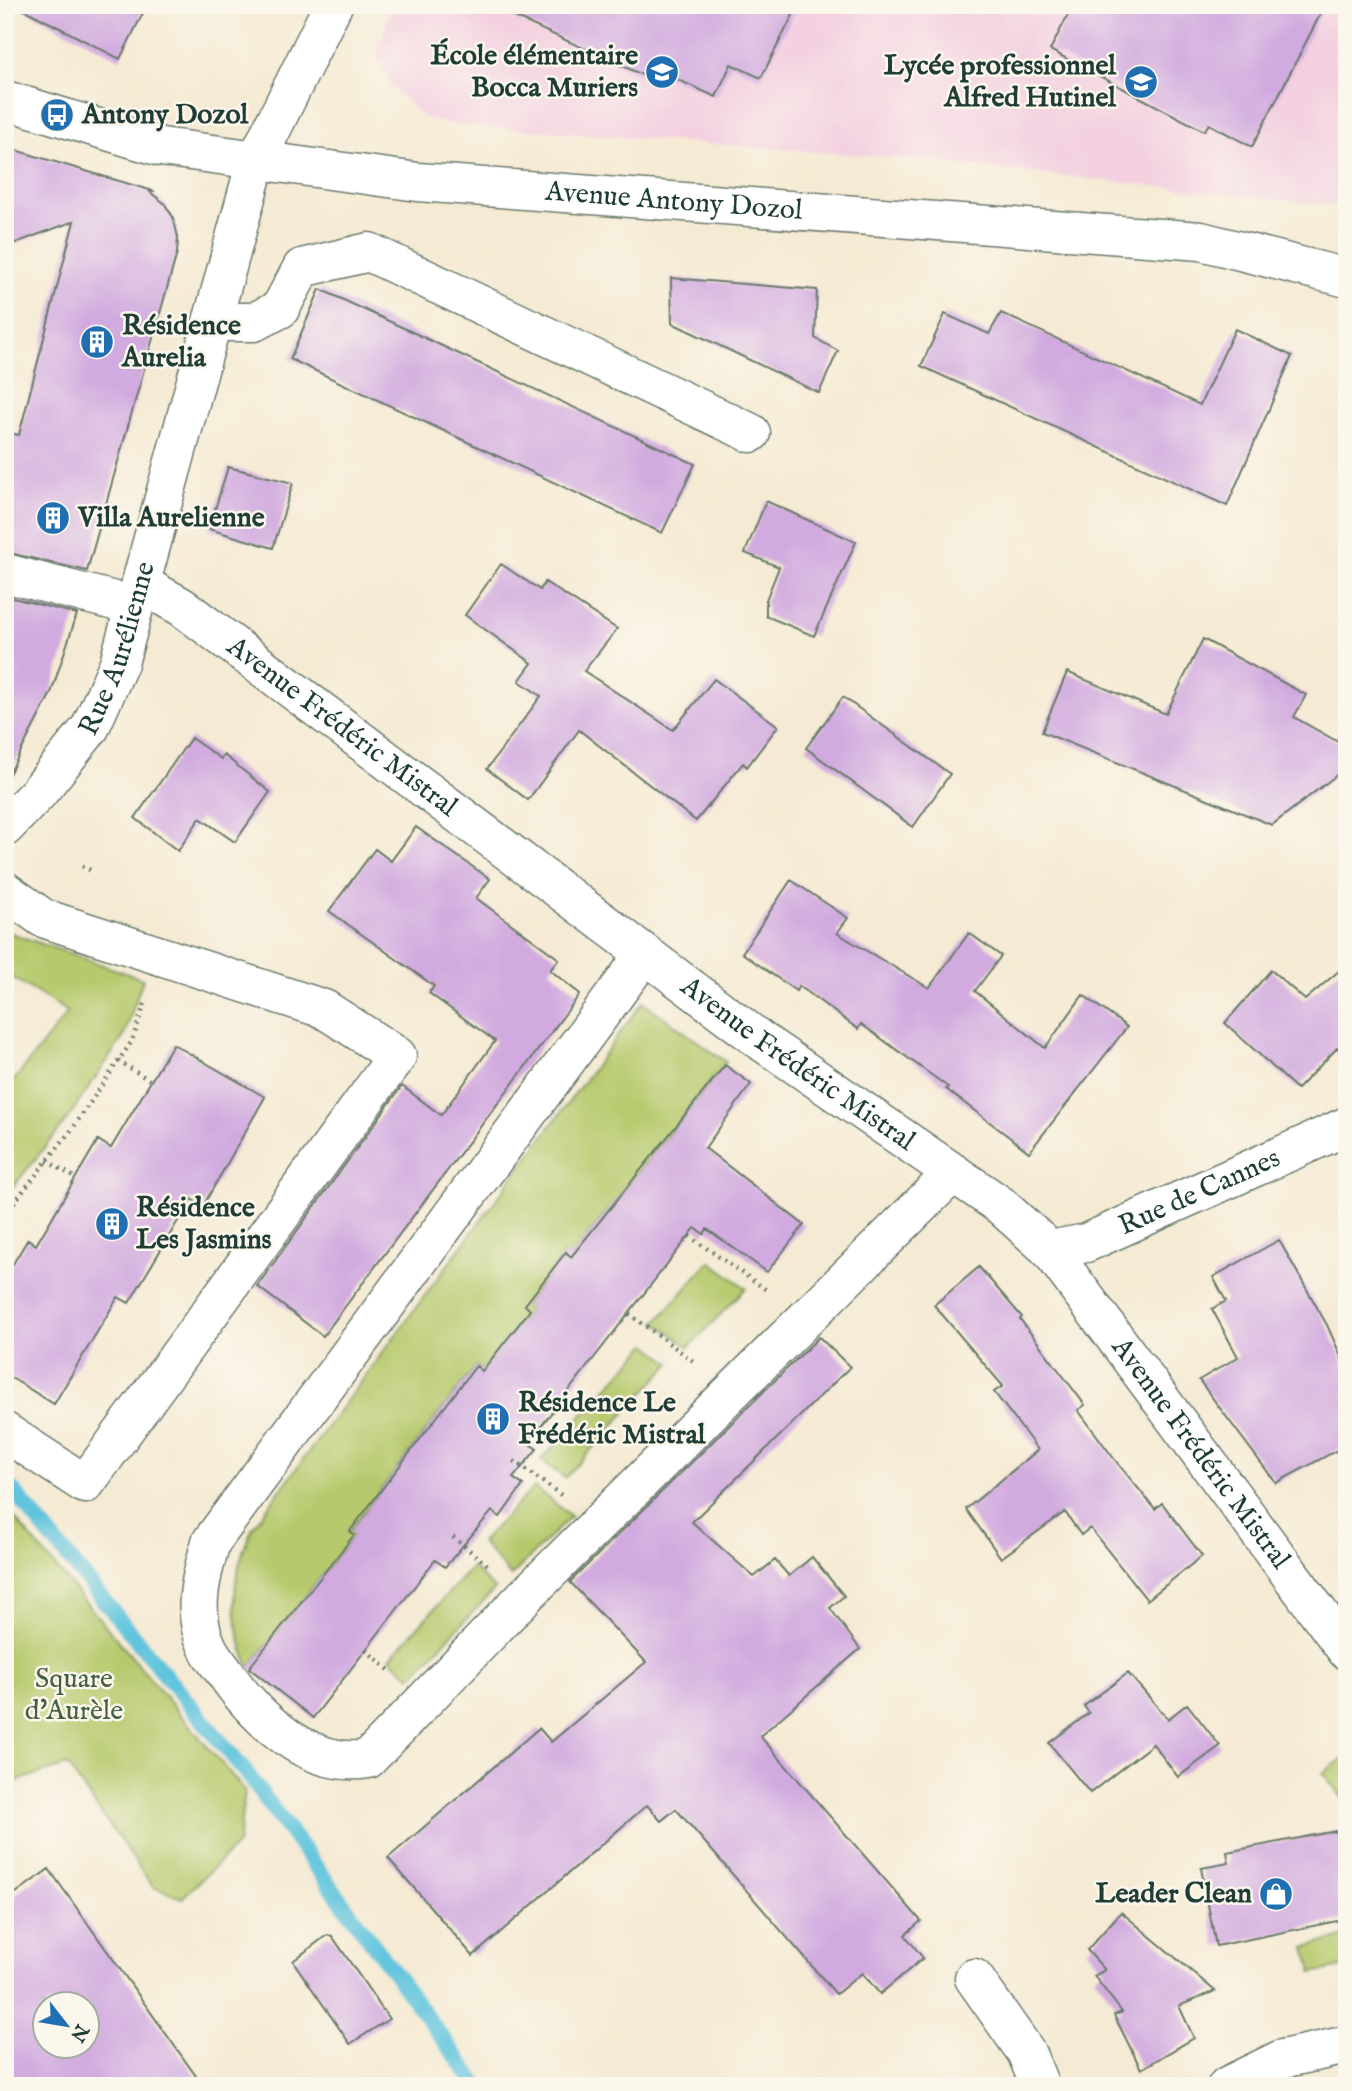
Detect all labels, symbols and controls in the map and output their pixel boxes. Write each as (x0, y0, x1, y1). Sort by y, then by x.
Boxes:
place label: École élémentaire Bocca Muriers (430, 38, 638, 106)
place label: Lycée professionnel Alfred Hutinel (884, 49, 1117, 116)
school or university icon: École élémentaire Bocca Muriers (643, 53, 681, 91)
school or university icon: Lycée professionnel Alfred Hutinel (1122, 63, 1160, 101)
bus stop icon: Antony Dozol (38, 96, 76, 134)
place label: Antony Dozol (81, 98, 249, 133)
street label: Avenue Antony Dozol (543, 174, 804, 228)
place label: Résidence Aurelia (121, 309, 241, 376)
building icon: Résidence Aurelia (78, 323, 116, 361)
building icon: Villa Aurelienne (34, 499, 72, 537)
place label: Villa Aurelienne (77, 501, 265, 536)
street label: Rue Aurélienne (71, 558, 163, 741)
street label: Avenue Frédéric Mistral (219, 629, 465, 825)
street label: Avenue Frédéric Mistral (673, 969, 922, 1159)
street label: Rue de Cannes (1113, 1141, 1286, 1244)
place label: Résidence Les Jasmins (136, 1191, 272, 1258)
building icon: Résidence Les Jasmins (93, 1205, 131, 1243)
street label: Avenue Frédéric Mistral (1103, 1330, 1298, 1576)
place label: Résidence Le Frédéric Mistral (518, 1386, 707, 1453)
building icon: Résidence Le Frédéric Mistral (474, 1400, 512, 1438)
park label: Square d'Aurèle (25, 1662, 123, 1729)
shop icon: Leader Clean (1257, 1875, 1295, 1913)
place label: Leader Clean (1095, 1877, 1252, 1912)
north arrow (32, 1990, 102, 2060)
text: N (64, 2019, 94, 2046)

